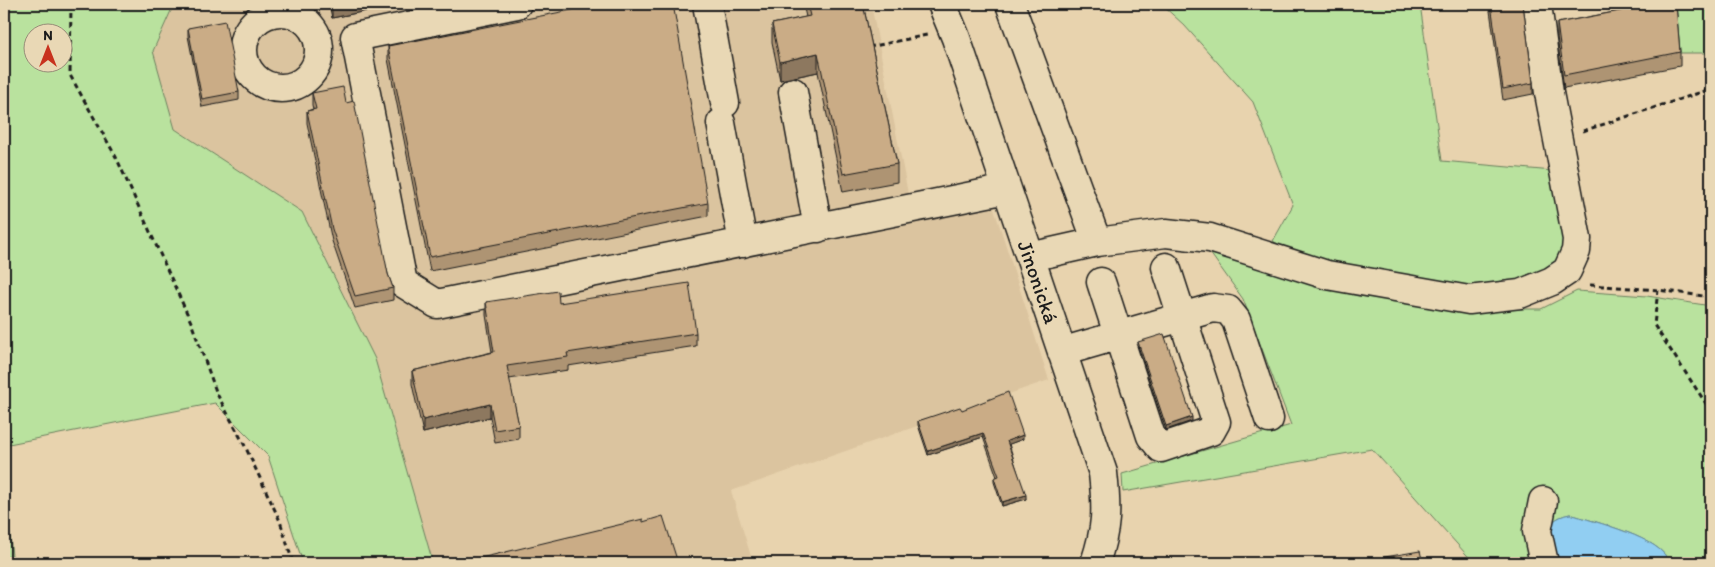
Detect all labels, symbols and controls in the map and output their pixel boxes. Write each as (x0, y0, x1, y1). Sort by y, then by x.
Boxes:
north arrow (22, 22, 72, 72)
text: N (43, 27, 53, 44)
street label: Jinonická (1013, 237, 1064, 327)

